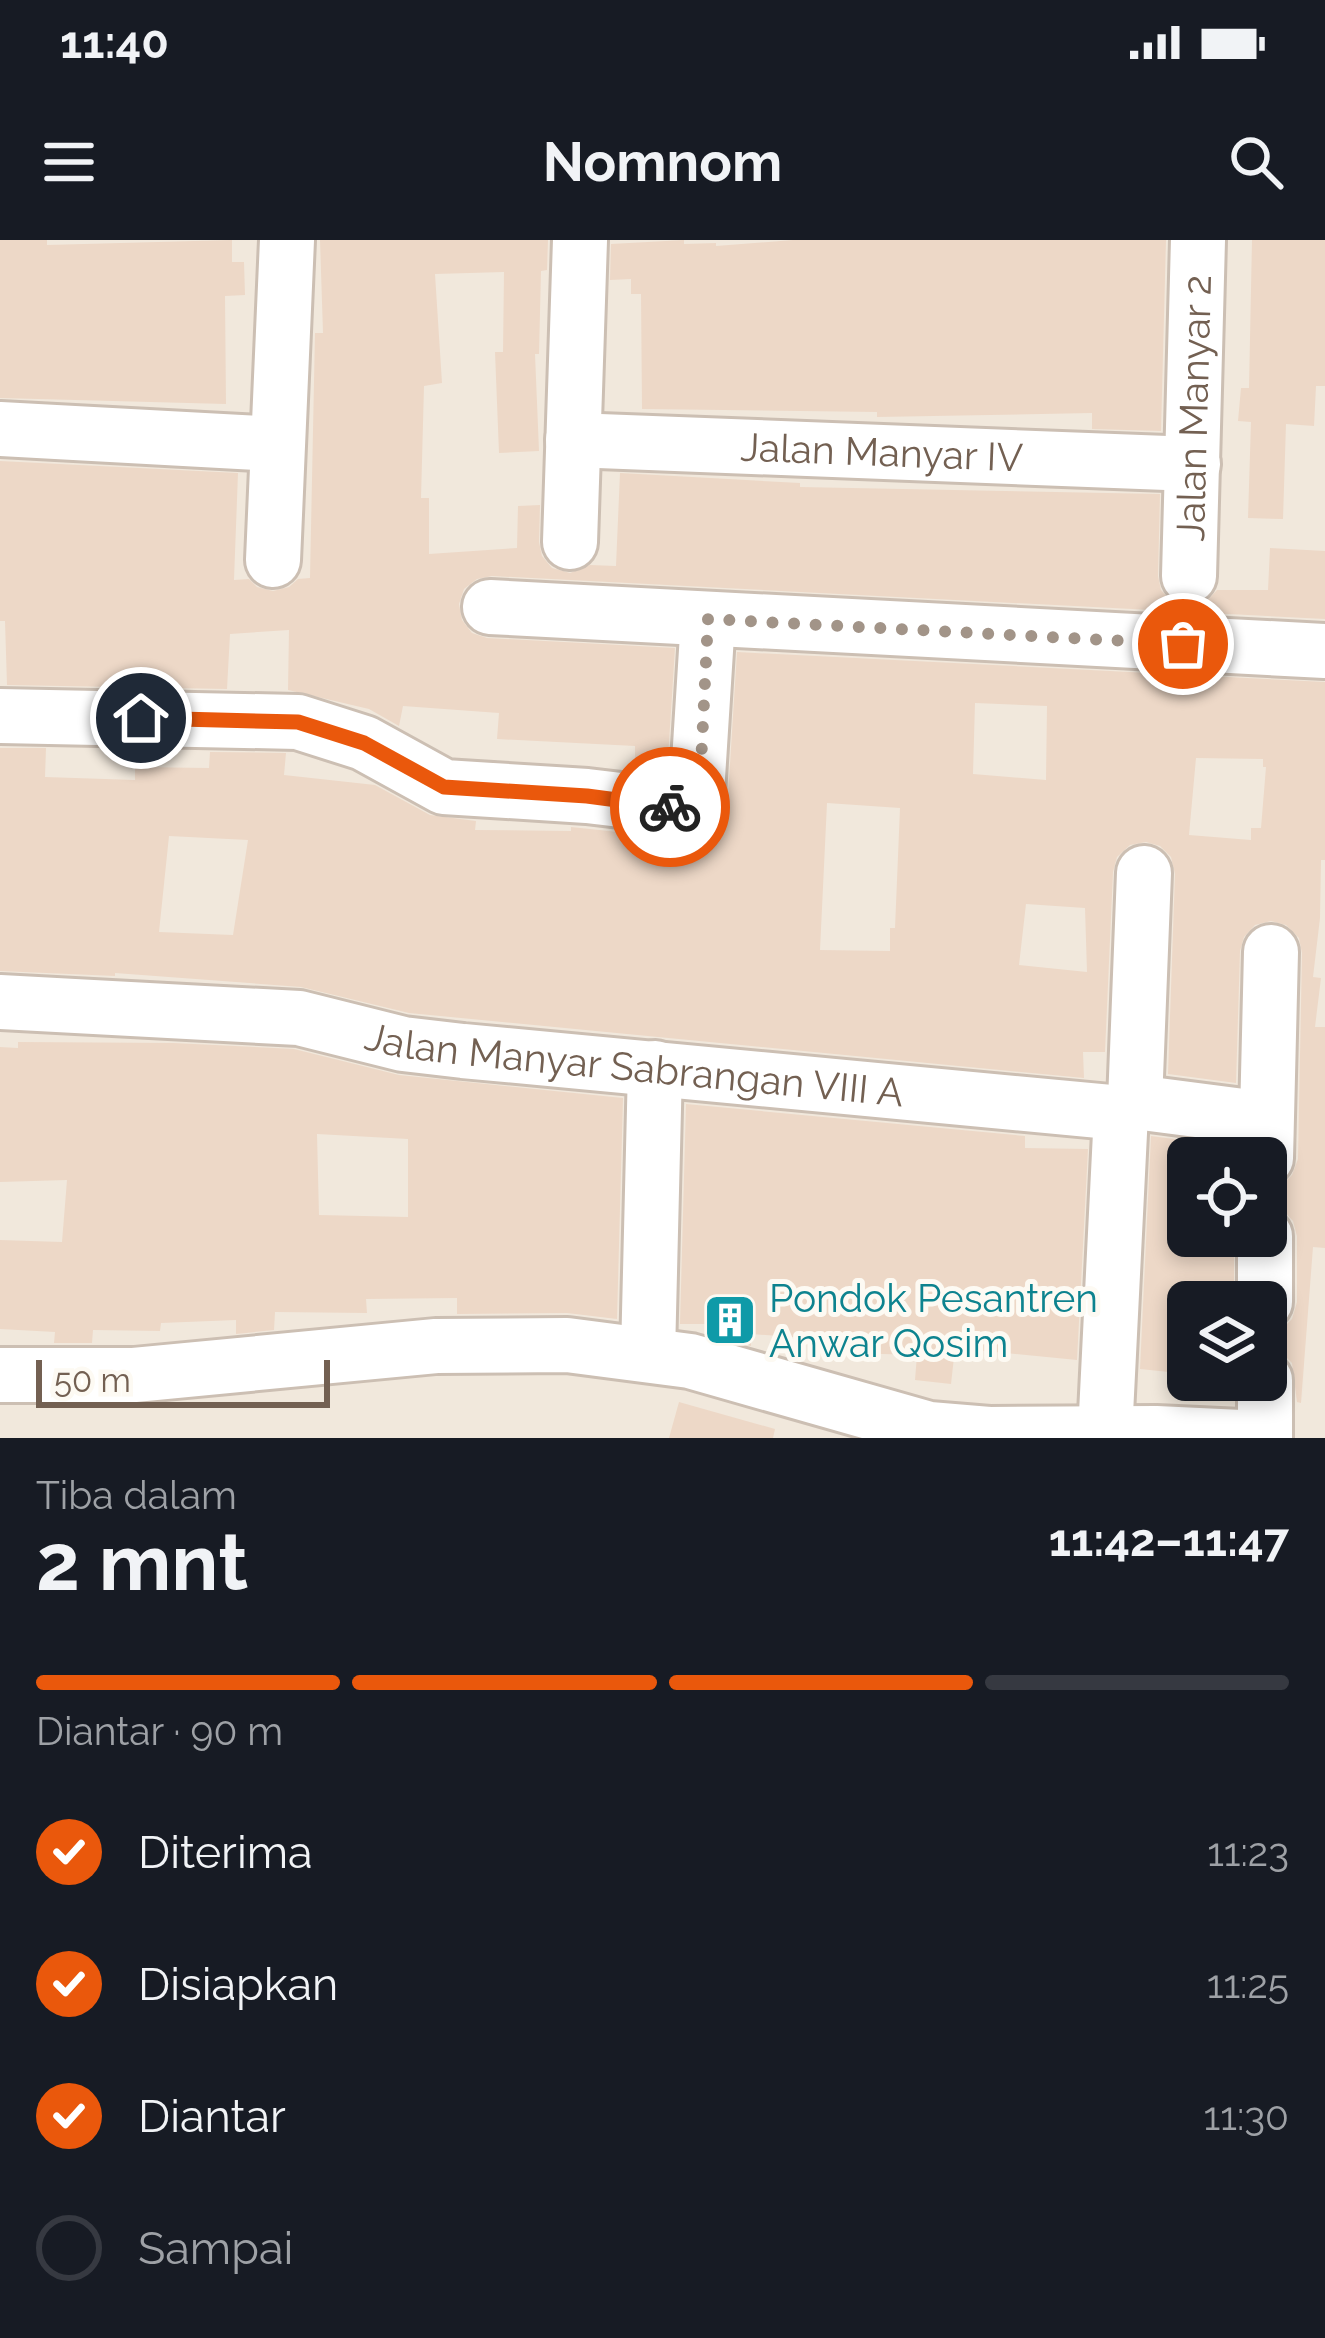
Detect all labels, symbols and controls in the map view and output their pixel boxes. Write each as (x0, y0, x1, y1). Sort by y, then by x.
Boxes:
text: 11:40 (60, 16, 169, 69)
icon: menu (36, 129, 102, 195)
icon: search (1223, 129, 1289, 195)
text: Nomnom (543, 130, 782, 194)
street label: Jalan Manyar 2 (1167, 274, 1220, 542)
street label: Jalan Manyar IV (740, 424, 1024, 480)
pin (1132, 593, 1234, 695)
icon: bag (1150, 611, 1216, 677)
pin (90, 667, 192, 769)
icon: home (108, 685, 174, 751)
courier (610, 747, 730, 867)
icon: bike (637, 774, 703, 840)
street label: Jalan Manyar Sabrangan VIII A (361, 1012, 905, 1115)
map controls (1167, 1137, 1287, 1401)
button: locate (1167, 1137, 1287, 1257)
place label: Pondok Pesantren Anwar Qosim (769, 1275, 1098, 1366)
button: layers (1167, 1281, 1287, 1401)
building icon: Pondok Pesantren Anwar Qosim (702, 1292, 758, 1348)
scale bar (36, 1354, 330, 1407)
text: 50 m (54, 1361, 131, 1400)
text: Tiba dalam (36, 1472, 237, 1518)
text: 11:42–11:47 (1049, 1514, 1289, 1567)
text: 2 mnt (36, 1517, 248, 1608)
text: Diantar · 90 m (36, 1708, 283, 1754)
icon: check (36, 1819, 102, 1885)
text: Diterima (138, 1826, 313, 1879)
text: 11:23 (1207, 1829, 1289, 1875)
icon: check (36, 1951, 102, 2017)
text: Disiapkan (138, 1958, 338, 2011)
text: 11:25 (1207, 1961, 1289, 2007)
icon: check (36, 2083, 102, 2149)
text: Diantar (138, 2090, 286, 2143)
text: 11:30 (1204, 2093, 1289, 2139)
text: Sampai (138, 2222, 293, 2275)

